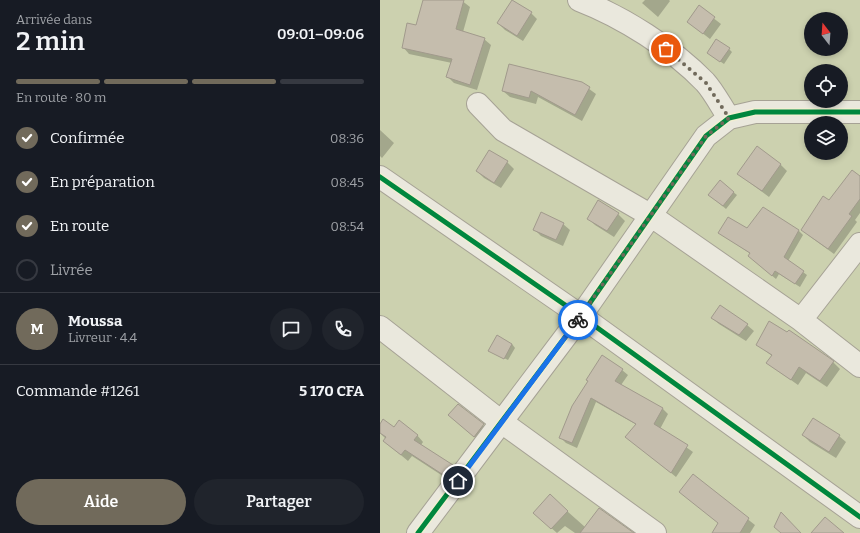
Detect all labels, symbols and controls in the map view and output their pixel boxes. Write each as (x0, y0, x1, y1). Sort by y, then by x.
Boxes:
text: Arrivée dans (16, 12, 92, 27)
north arrow (804, 12, 848, 56)
map controls (804, 12, 848, 160)
text: 09:01–09:06 (277, 25, 364, 43)
text: 2 min (16, 26, 85, 57)
pin (649, 32, 683, 66)
icon: bag (655, 38, 677, 60)
button: locate (804, 64, 848, 108)
text: En route · 80 m (16, 90, 107, 105)
button: layers (804, 116, 848, 160)
icon: check (16, 127, 38, 149)
text: Confirmée (50, 129, 124, 147)
text: 08:36 (330, 131, 364, 146)
icon: check (16, 171, 38, 193)
text: En préparation (50, 173, 155, 191)
text: 08:45 (331, 175, 364, 190)
icon: check (16, 215, 38, 237)
text: En route (50, 217, 109, 235)
text: 08:54 (331, 219, 364, 234)
text: Livrée (50, 261, 93, 279)
courier (558, 300, 598, 340)
button: chat (270, 308, 312, 350)
button: phone (322, 308, 364, 350)
icon: bike (567, 309, 589, 331)
text: Moussa (68, 312, 122, 330)
text: M (30, 320, 44, 338)
text: Livreur · 4.4 (68, 330, 137, 345)
text: Commande #1261 (16, 382, 139, 400)
text: 5 170 CFA (299, 382, 364, 400)
pin (441, 464, 475, 498)
icon: home (447, 470, 469, 492)
button: Aide (16, 479, 186, 525)
button: Partager (194, 479, 364, 525)

